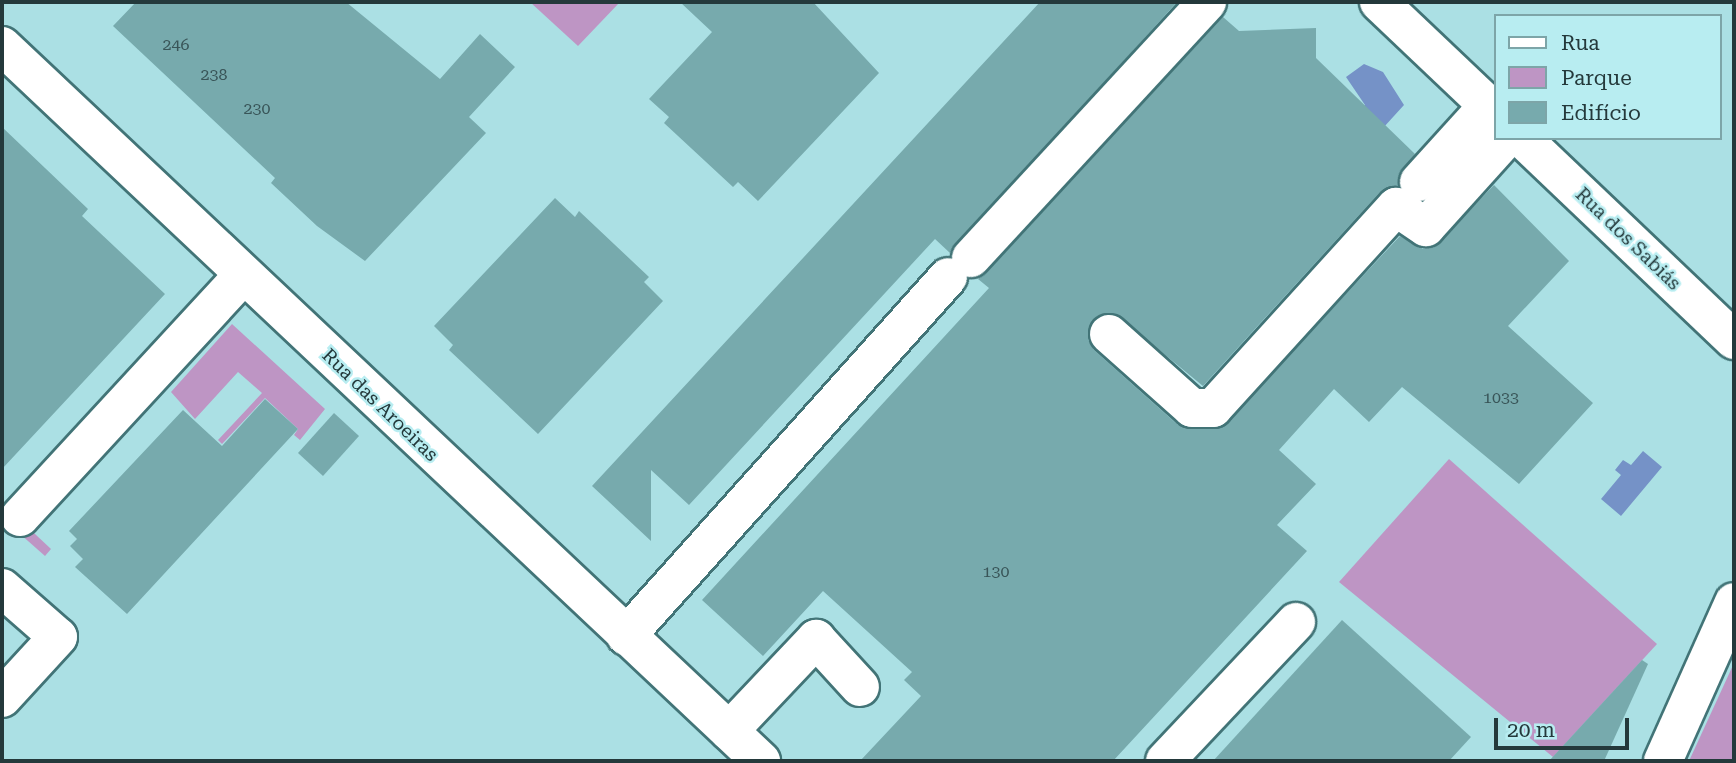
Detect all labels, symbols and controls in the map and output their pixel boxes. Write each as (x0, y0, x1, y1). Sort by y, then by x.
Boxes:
legend (1494, 14, 1722, 140)
text: Rua (1561, 31, 1600, 55)
house number: 246 (163, 35, 189, 55)
house number: 238 (201, 65, 227, 85)
text: Parque (1561, 66, 1632, 90)
house number: 230 (244, 99, 270, 119)
text: Edifício (1561, 101, 1641, 125)
street label: Rua dos Sabiás (1571, 183, 1685, 295)
street label: Rua das Aroeiras (317, 344, 443, 466)
house number: 1033 (1483, 388, 1519, 408)
house number: 130 (983, 562, 1009, 582)
scale bar (1498, 704, 1633, 748)
text: 20 m (1507, 718, 1555, 742)

